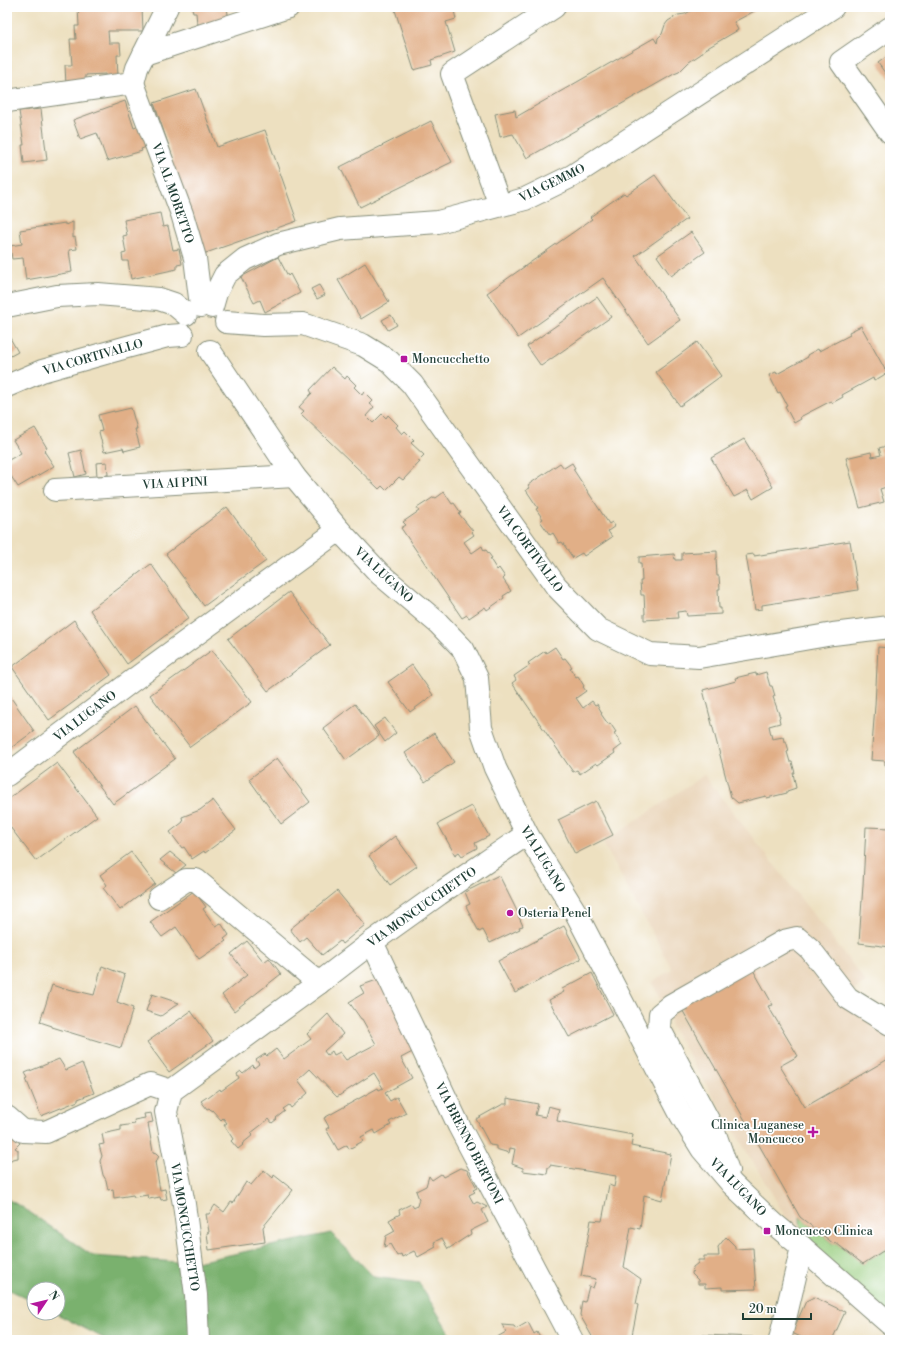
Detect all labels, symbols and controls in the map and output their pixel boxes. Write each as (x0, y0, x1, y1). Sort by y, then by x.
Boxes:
street label: VIA AL MORETTO (148, 140, 197, 245)
street label: VIA GEMMO (516, 161, 588, 206)
street label: VIA CORTIVALLO (40, 336, 145, 379)
place label: Moncucchetto (412, 352, 490, 367)
marker: Moncucchetto (399, 354, 409, 364)
street label: VIA AI PINI (141, 474, 208, 493)
street label: VIA CORTIVALLO (493, 502, 566, 596)
street label: VIA LUGANO (350, 544, 416, 606)
street label: VIA LUGANO (50, 688, 120, 746)
street label: VIA LUGANO (516, 822, 568, 895)
street label: VIA MONCUCCHETTO (364, 864, 480, 951)
place label: Osteria Penel (518, 906, 592, 921)
marker: Osteria Penel (505, 908, 515, 918)
street label: VIA BRENNO BERTONI (431, 1079, 506, 1207)
place label: Clinica Luganese Moncucco (711, 1118, 804, 1147)
marker: Clinica Luganese Moncucco (807, 1126, 819, 1138)
street label: VIA LUGANO (706, 1154, 769, 1220)
street label: VIA MONCUCCHETTO (167, 1161, 202, 1292)
place label: Moncucco Clinica (775, 1224, 874, 1239)
marker: Moncucco Clinica (762, 1226, 772, 1236)
north arrow (26, 1281, 66, 1321)
text: N (45, 1288, 62, 1304)
scale bar (743, 1295, 811, 1321)
text: 20 m (749, 1302, 777, 1317)

